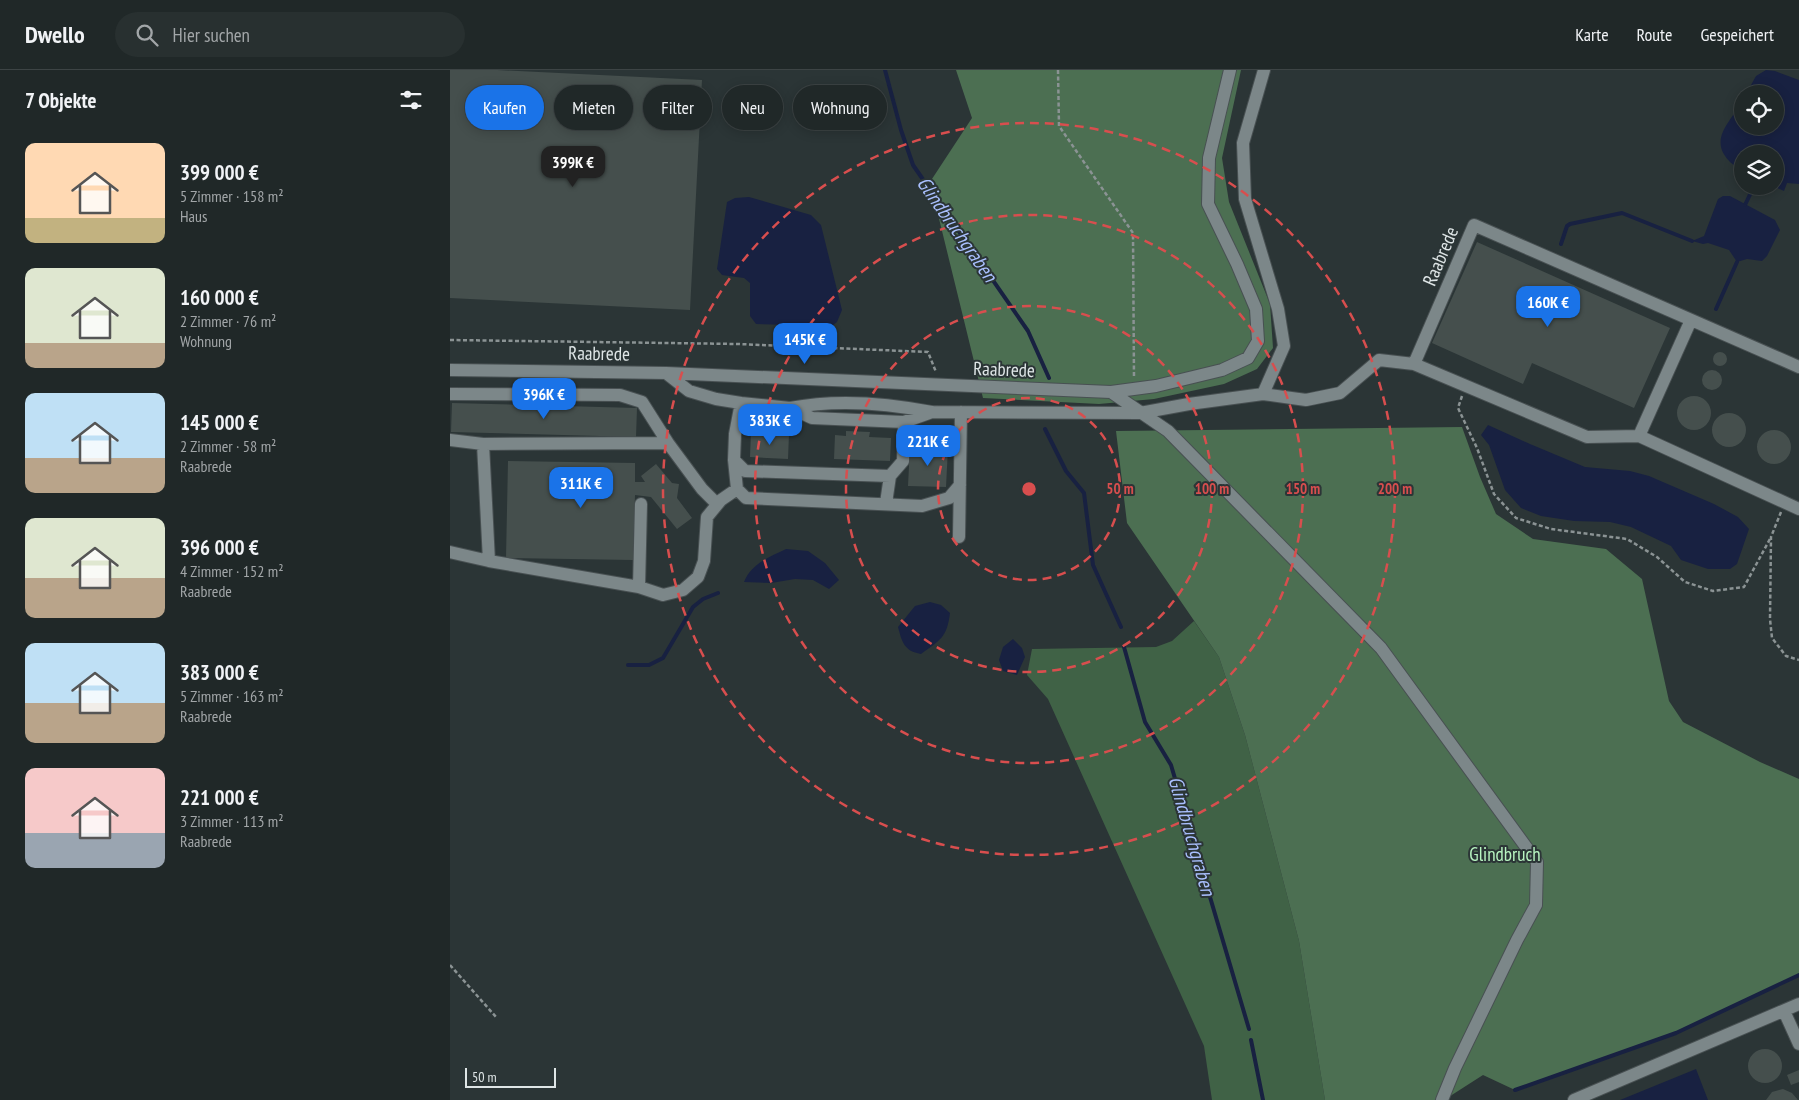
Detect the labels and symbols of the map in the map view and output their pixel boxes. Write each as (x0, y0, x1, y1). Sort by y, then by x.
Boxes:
pin: 399K € (532, 146, 614, 188)
water label: Glindbruchgraben (911, 171, 1004, 288)
street label: Raabrede (1417, 223, 1463, 289)
pin: 160K € (1507, 286, 1589, 328)
pin: 145K € (764, 322, 846, 365)
street label: Raabrede (568, 340, 630, 366)
street label: Raabrede (973, 356, 1035, 382)
pin: 396K € (503, 378, 585, 420)
pin: 383K € (729, 404, 811, 446)
pin: 221K € (887, 424, 969, 467)
pin: 311K € (540, 466, 622, 509)
text: 50 m (1106, 479, 1134, 498)
text: 100 m (1195, 479, 1229, 498)
text: 150 m (1286, 479, 1320, 498)
text: 200 m (1378, 479, 1412, 498)
centre of rings (1020, 480, 1038, 498)
water label: Glindbruchgraben (1163, 773, 1222, 900)
park label: Glindbruch (1469, 842, 1541, 866)
scale bar (465, 1065, 556, 1088)

